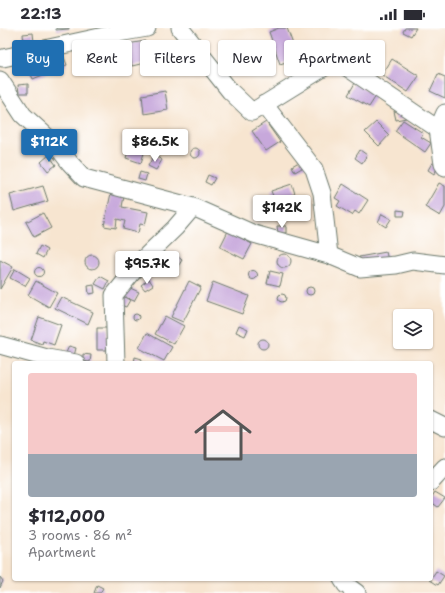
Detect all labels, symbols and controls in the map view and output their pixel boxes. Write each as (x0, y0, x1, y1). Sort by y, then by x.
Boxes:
text: 22:13 (20, 4, 62, 24)
chip: Buy (12, 40, 64, 76)
chip: Rent (72, 40, 132, 76)
chip: Filters (140, 40, 210, 76)
chip: New (218, 40, 276, 76)
chip: Apartment (284, 40, 385, 76)
pin: $112K (21, 129, 77, 163)
pin: $86.5K (122, 129, 188, 163)
text: $112K (30, 133, 68, 150)
text: $86.5K (131, 133, 179, 150)
pin: $142K (254, 195, 310, 229)
text: $142K (262, 199, 302, 216)
pin: $95.7K (114, 251, 180, 285)
text: $95.7K (124, 255, 170, 272)
map controls (393, 309, 433, 349)
button: layers (393, 309, 433, 349)
icon: home (187, 399, 259, 471)
text: $112,000 (28, 505, 105, 527)
text: 3 rooms · 86 m² (28, 527, 132, 544)
text: Apartment (28, 544, 96, 561)

